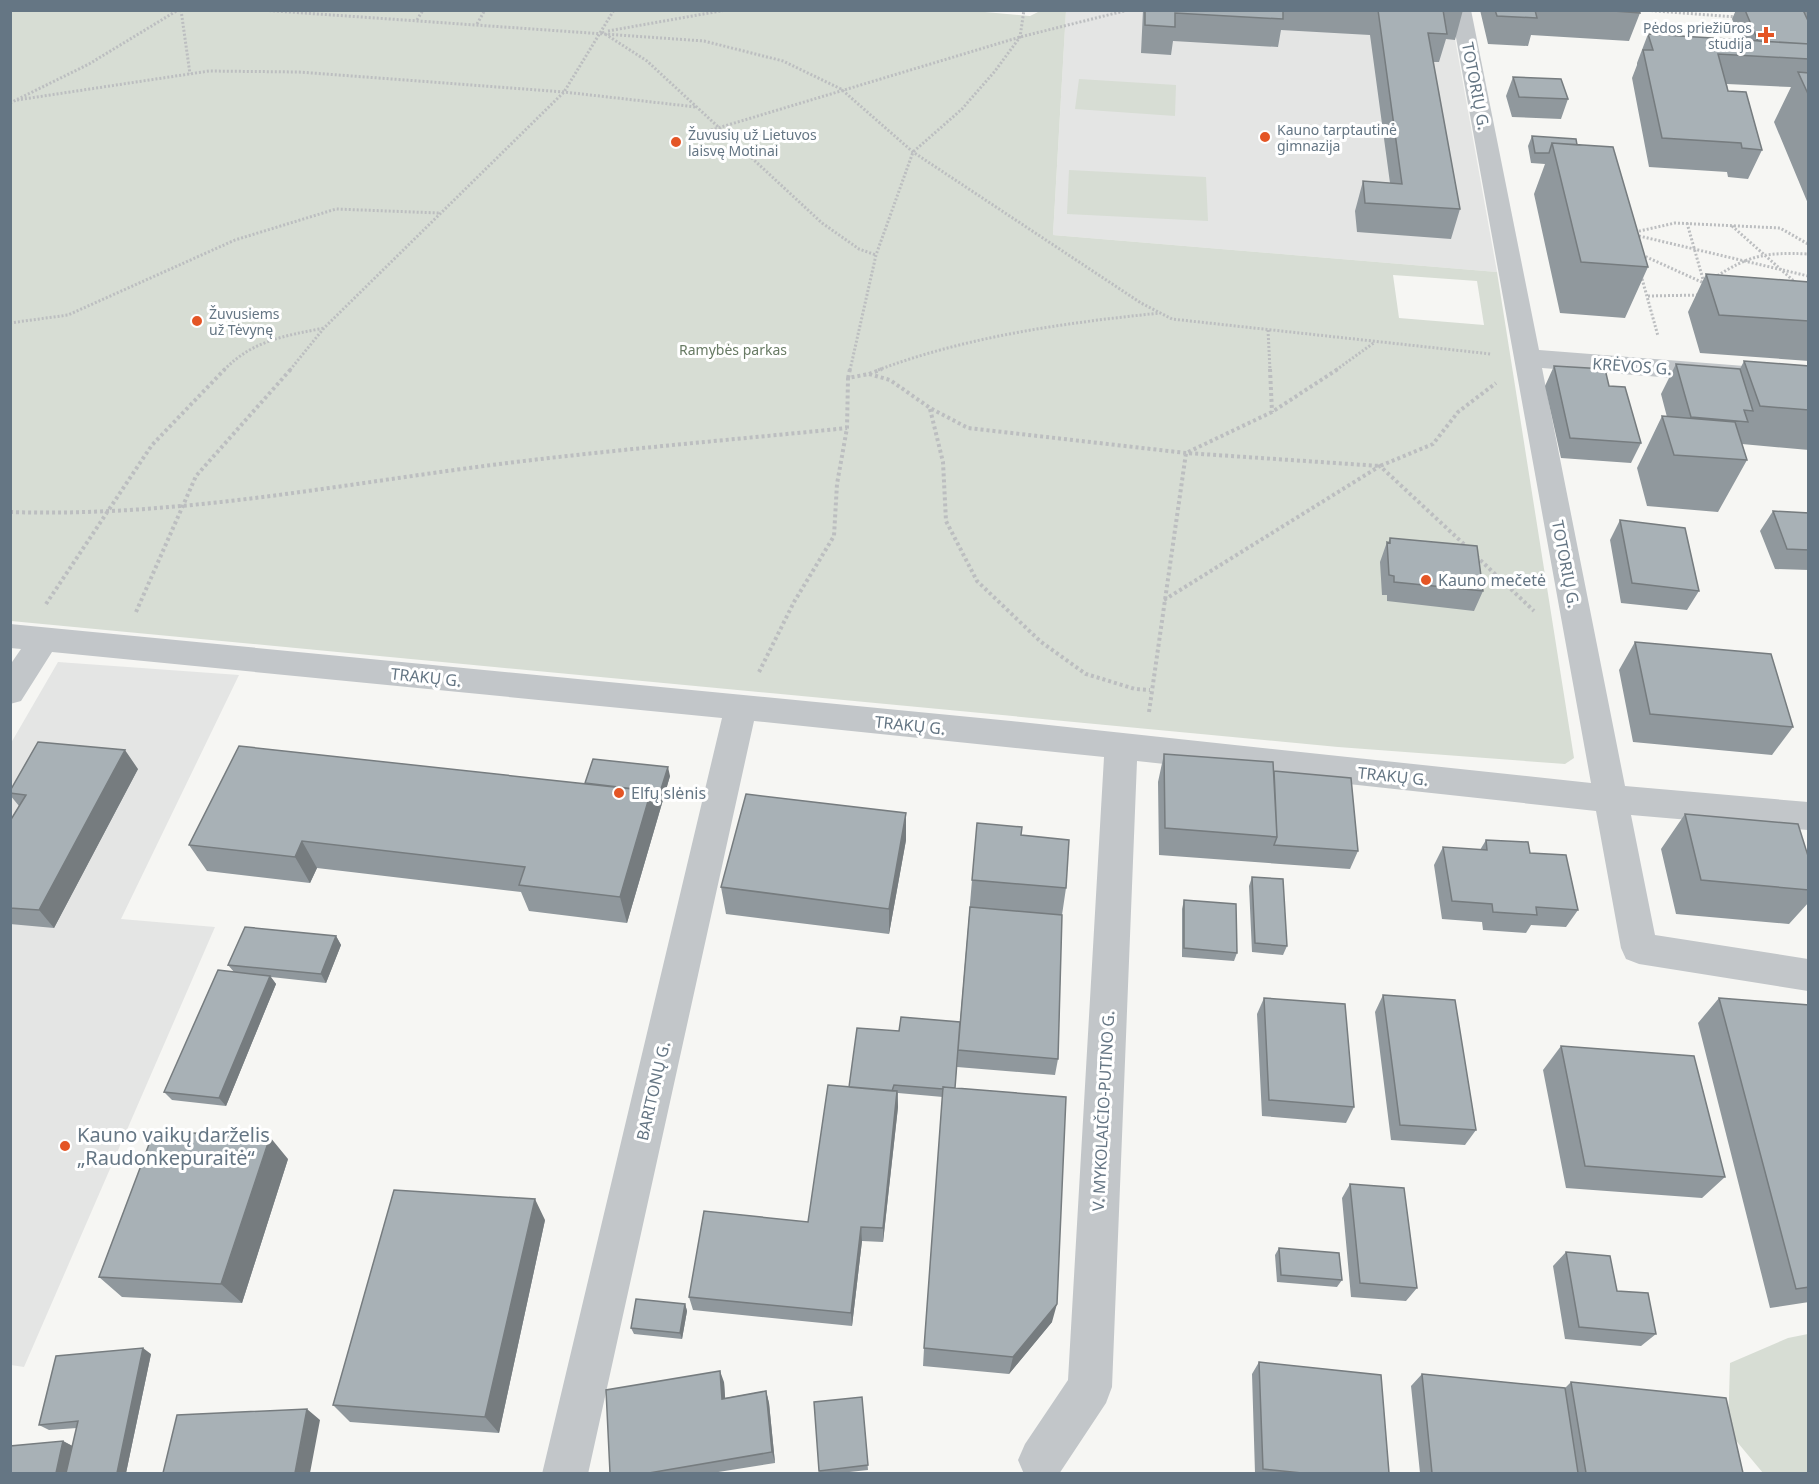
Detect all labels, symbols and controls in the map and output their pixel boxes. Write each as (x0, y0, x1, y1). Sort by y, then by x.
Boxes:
place label: Pėdos priežiūros studija (1643, 18, 1752, 53)
marker: Pėdos priežiūros studija (1757, 26, 1775, 44)
street label: TOTORIŲ G. (1457, 40, 1495, 132)
place label: Kauno tarptautinė gimnazija (1277, 120, 1397, 155)
place label: Žuvusių už Lietuvos laisvę Motinai (688, 125, 817, 160)
marker: Kauno tarptautinė gimnazija (1258, 130, 1272, 144)
marker: Žuvusių už Lietuvos laisvę Motinai (669, 135, 683, 149)
place label: Žuvusiems už Tėvynę (209, 304, 280, 339)
marker: Žuvusiems už Tėvynę (190, 314, 204, 328)
park label: Ramybės parkas (679, 340, 787, 359)
street label: KRĖVOS G. (1592, 352, 1672, 380)
street label: TOTORIŲ G. (1547, 518, 1585, 610)
place label: Kauno mečetė (1438, 569, 1546, 591)
marker: Kauno mečetė (1419, 573, 1433, 587)
street label: TRAKŲ G. (390, 662, 462, 692)
street label: TRAKŲ G. (874, 710, 946, 740)
street label: TRAKŲ G. (1357, 761, 1429, 791)
place label: Elfų slėnis (631, 782, 706, 804)
marker: Elfų slėnis (612, 786, 626, 800)
street label: V. MYKOLAIČIO-PUTINO G. (1087, 1010, 1119, 1212)
street label: BARITONŲ G. (631, 1039, 675, 1143)
place label: Kauno vaikų darželis „Raudonkepuraitė“ (77, 1121, 270, 1171)
marker: Kauno vaikų darželis „Raudonkepuraitė“ (58, 1139, 72, 1153)

